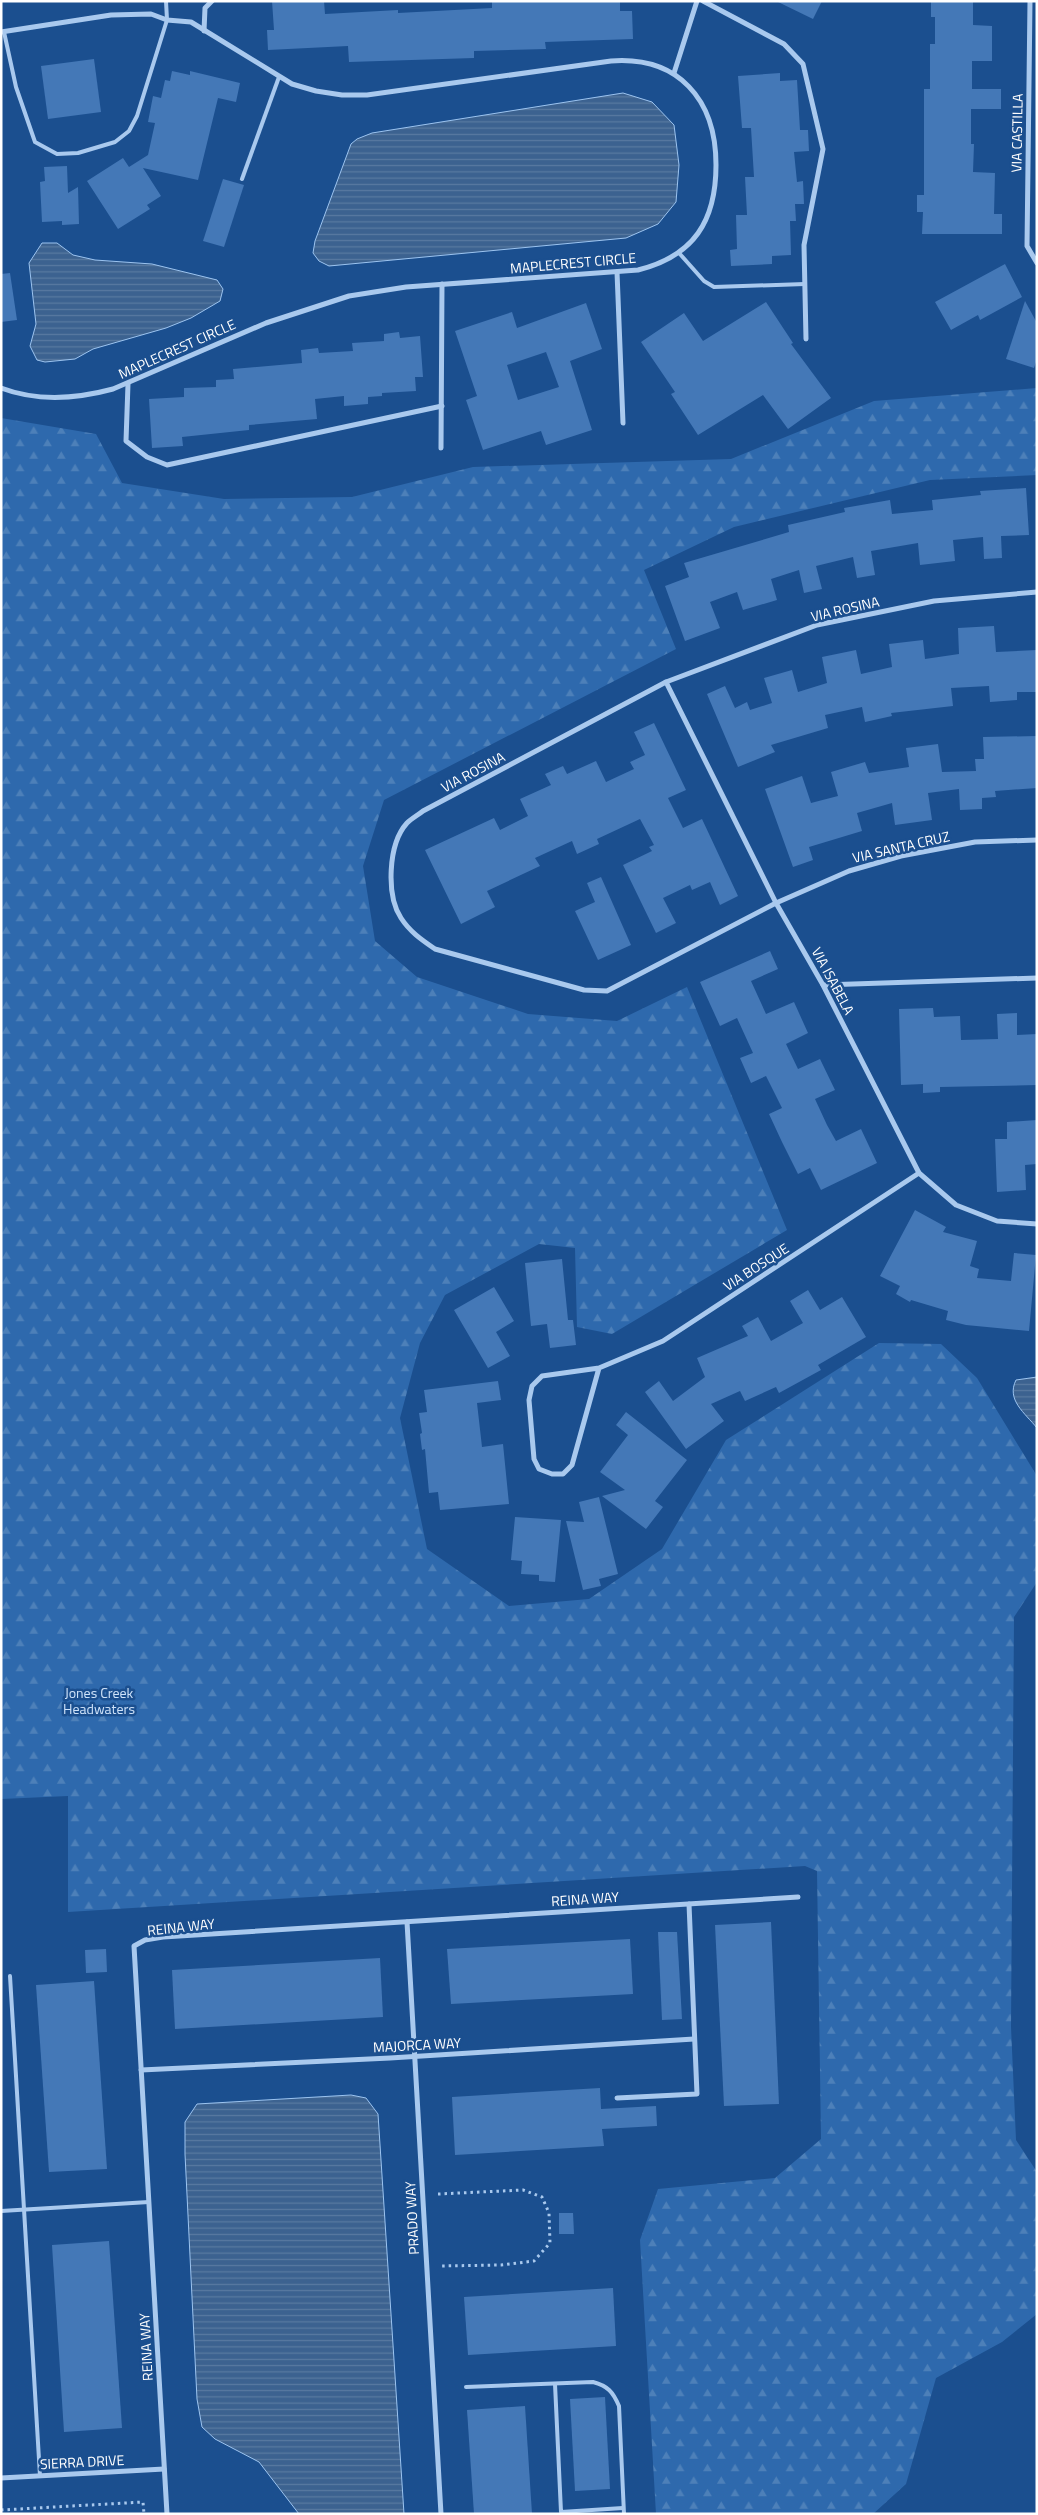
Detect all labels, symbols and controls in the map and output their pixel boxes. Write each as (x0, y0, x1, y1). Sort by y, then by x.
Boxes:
street label: VIA CASTILLA (1005, 93, 1028, 173)
street label: MAPLECREST CIRCLE (509, 247, 637, 278)
street label: MAPLECREST CIRCLE (115, 313, 239, 384)
street label: VIA ROSINA (809, 590, 882, 627)
street label: VIA ROSINA (437, 746, 509, 797)
street label: VIA SANTA CRUZ (850, 825, 952, 868)
street label: VIA ISABELA (807, 943, 860, 1019)
street label: VIA BOSQUE (719, 1237, 793, 1296)
park label: Jones Creek Headwaters (63, 1682, 135, 1719)
street label: REINA WAY (550, 1886, 620, 1911)
street label: REINA WAY (146, 1912, 216, 1940)
street label: MAJORCA WAY (372, 2032, 462, 2057)
street label: PRADO WAY (399, 2180, 424, 2255)
street label: REINA WAY (133, 2312, 158, 2382)
street label: SIERRA DRIVE (39, 2449, 125, 2474)

